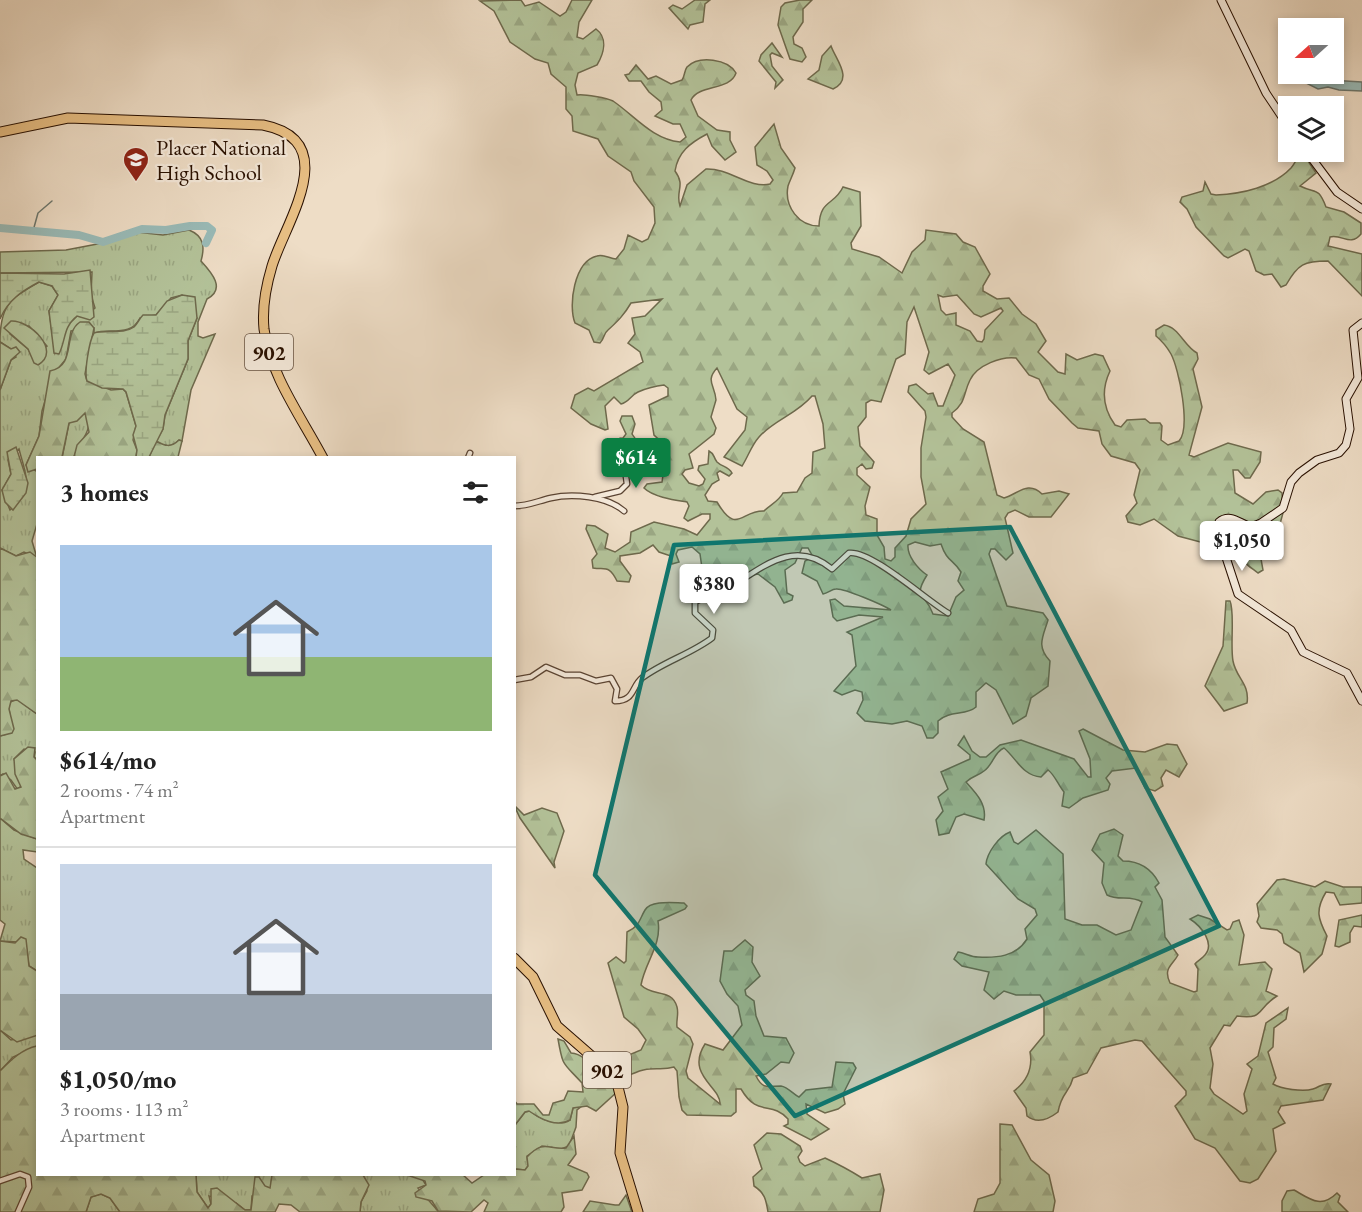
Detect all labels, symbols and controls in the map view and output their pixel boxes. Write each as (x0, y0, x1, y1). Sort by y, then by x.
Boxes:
north arrow (1278, 18, 1344, 84)
map controls (1278, 18, 1344, 162)
button: layers (1278, 96, 1344, 162)
place label: Placer National High School (156, 133, 286, 187)
school or university icon: Placer National High School (121, 145, 151, 183)
road number: 902 (245, 334, 293, 370)
pin: $614 (600, 438, 672, 489)
text: $614 (616, 444, 656, 470)
text: 3 homes (60, 475, 149, 509)
icon: filters (459, 476, 492, 509)
pin: $1,050 (1193, 521, 1291, 572)
text: $1,050 (1214, 527, 1270, 553)
pin: $380 (678, 564, 750, 615)
text: $380 (694, 570, 734, 596)
icon: home (222, 584, 330, 692)
text: $614/mo (60, 743, 156, 777)
text: 2 rooms · 74 m² (60, 777, 179, 803)
text: Apartment (60, 803, 145, 829)
icon: home (222, 903, 330, 1011)
road number: 902 (583, 1052, 631, 1088)
text: $1,050/mo (60, 1062, 176, 1096)
text: 3 rooms · 113 m² (60, 1096, 188, 1122)
text: Apartment (60, 1122, 145, 1148)

